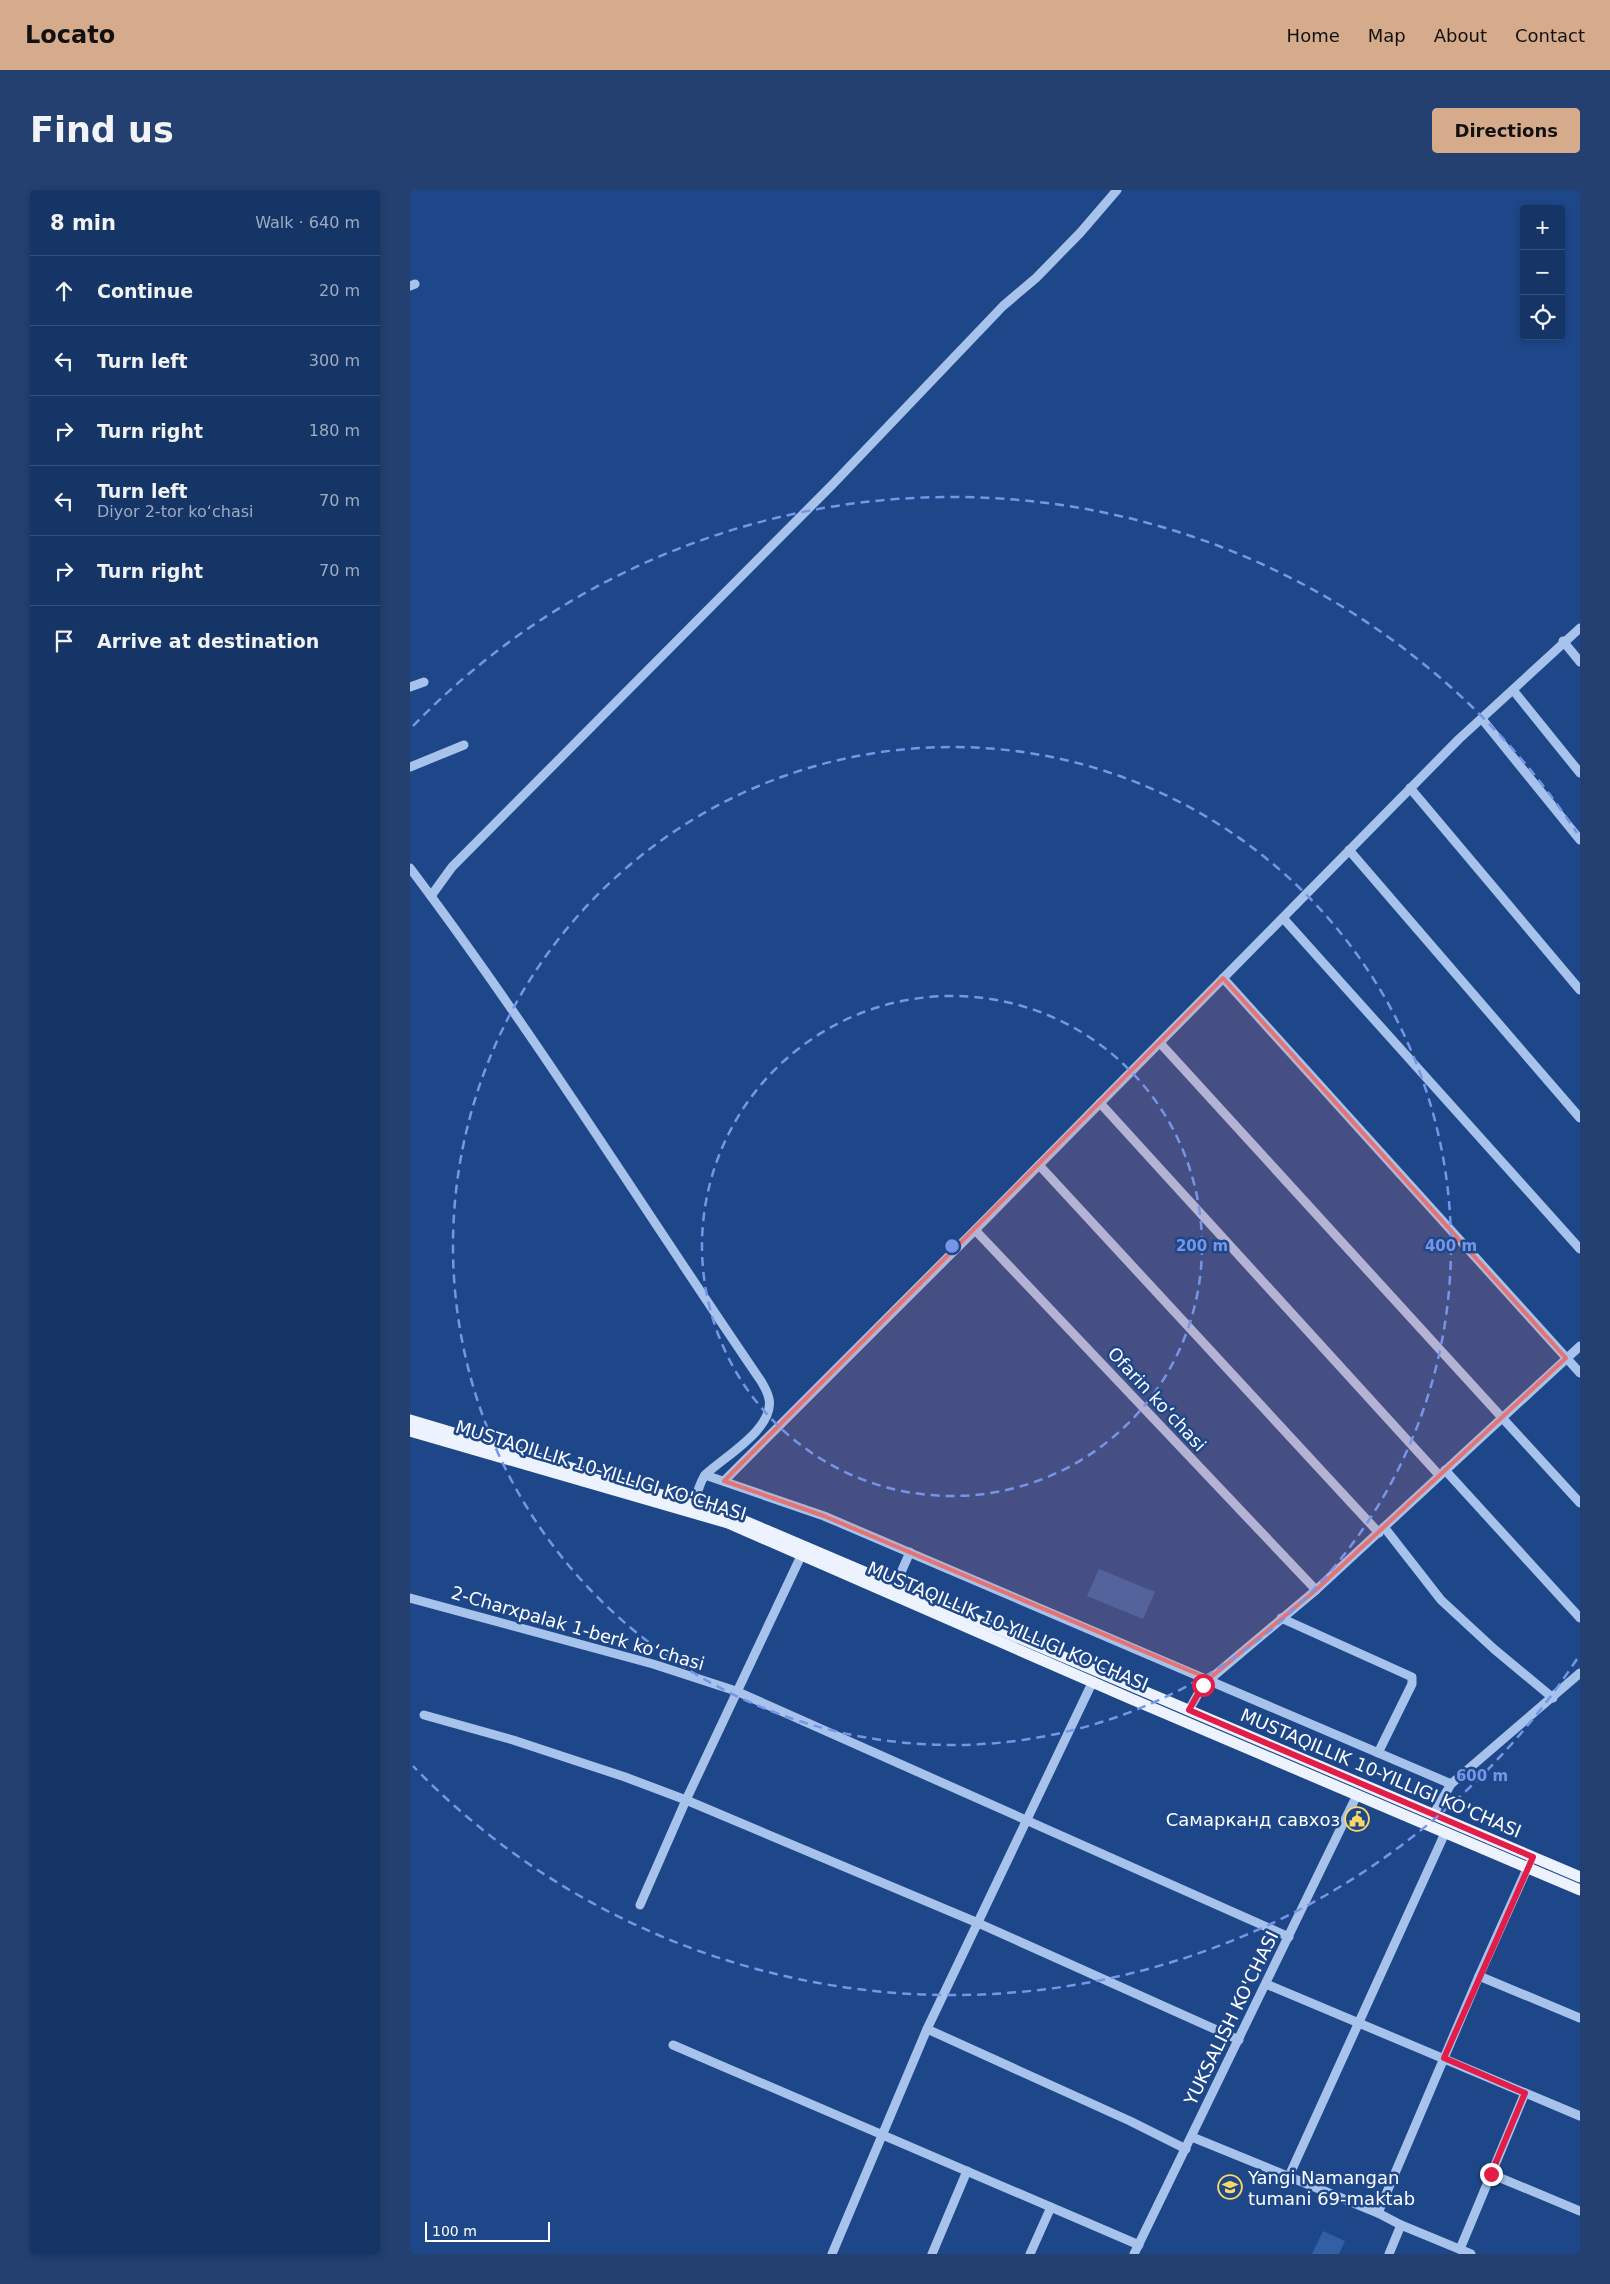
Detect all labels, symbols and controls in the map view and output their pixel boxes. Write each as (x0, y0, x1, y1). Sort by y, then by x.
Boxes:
text: Locato (25, 21, 115, 49)
text: Home (1287, 25, 1340, 46)
text: Map (1368, 25, 1406, 46)
text: About (1434, 25, 1487, 46)
text: Contact (1515, 25, 1585, 46)
button: Directions (1432, 108, 1580, 153)
text: Find us (30, 110, 174, 150)
map controls (1520, 205, 1565, 340)
button: + (1520, 205, 1565, 250)
text: 8 min (50, 211, 116, 235)
text: Walk · 640 m (255, 213, 360, 232)
button: − (1520, 250, 1565, 295)
icon: ahead (50, 277, 78, 305)
text: Continue (97, 280, 193, 302)
text: 20 m (319, 281, 360, 300)
button: locate (1520, 295, 1565, 340)
icon: left (50, 347, 78, 375)
text: Turn left (97, 350, 188, 372)
text: 300 m (309, 351, 360, 370)
icon: right (50, 417, 78, 445)
text: Turn right (97, 420, 203, 442)
text: 180 m (309, 421, 360, 440)
text: Turn left (97, 480, 188, 502)
icon: left (50, 487, 78, 515)
text: 70 m (319, 491, 360, 510)
text: Diyor 2-tor koʻchasi (97, 502, 253, 521)
icon: right (50, 557, 78, 585)
text: Turn right (97, 560, 203, 582)
text: 70 m (319, 561, 360, 580)
icon: arrive (50, 627, 78, 655)
text: Arrive at destination (97, 630, 319, 652)
centre of rings (943, 1237, 961, 1255)
text: 200 m (1176, 1237, 1228, 1255)
text: 400 m (1425, 1237, 1477, 1255)
street label: Ofarin koʻchasi (1104, 1343, 1210, 1455)
street label: MUSTAQILLIK 10-YILLIGI KO'CHASI (453, 1416, 749, 1524)
street label: MUSTAQILLIK 10-YILLIGI KO'CHASI (864, 1557, 1152, 1695)
street label: 2-Charxpalak 1-berk koʻchasi (449, 1582, 707, 1674)
route start (1192, 1674, 1215, 1697)
street label: MUSTAQILLIK 10-YILLIGI KO'CHASI (1237, 1704, 1525, 1842)
text: 600 m (1456, 1767, 1508, 1785)
public building icon: Самарканд савхоз (1344, 1806, 1370, 1832)
place label: Самарканд савхоз (1166, 1809, 1340, 1830)
street label: YUKSALISH KO'CHASI (1179, 1927, 1282, 2109)
route end (1480, 2163, 1503, 2186)
place label: Yangi Namangan tumani 69-maktab (1247, 2167, 1415, 2209)
school or university icon: Yangi Namangan tumani 69-maktab (1217, 2174, 1243, 2200)
scale bar (425, 2219, 550, 2242)
text: 100 m (432, 2223, 477, 2239)

